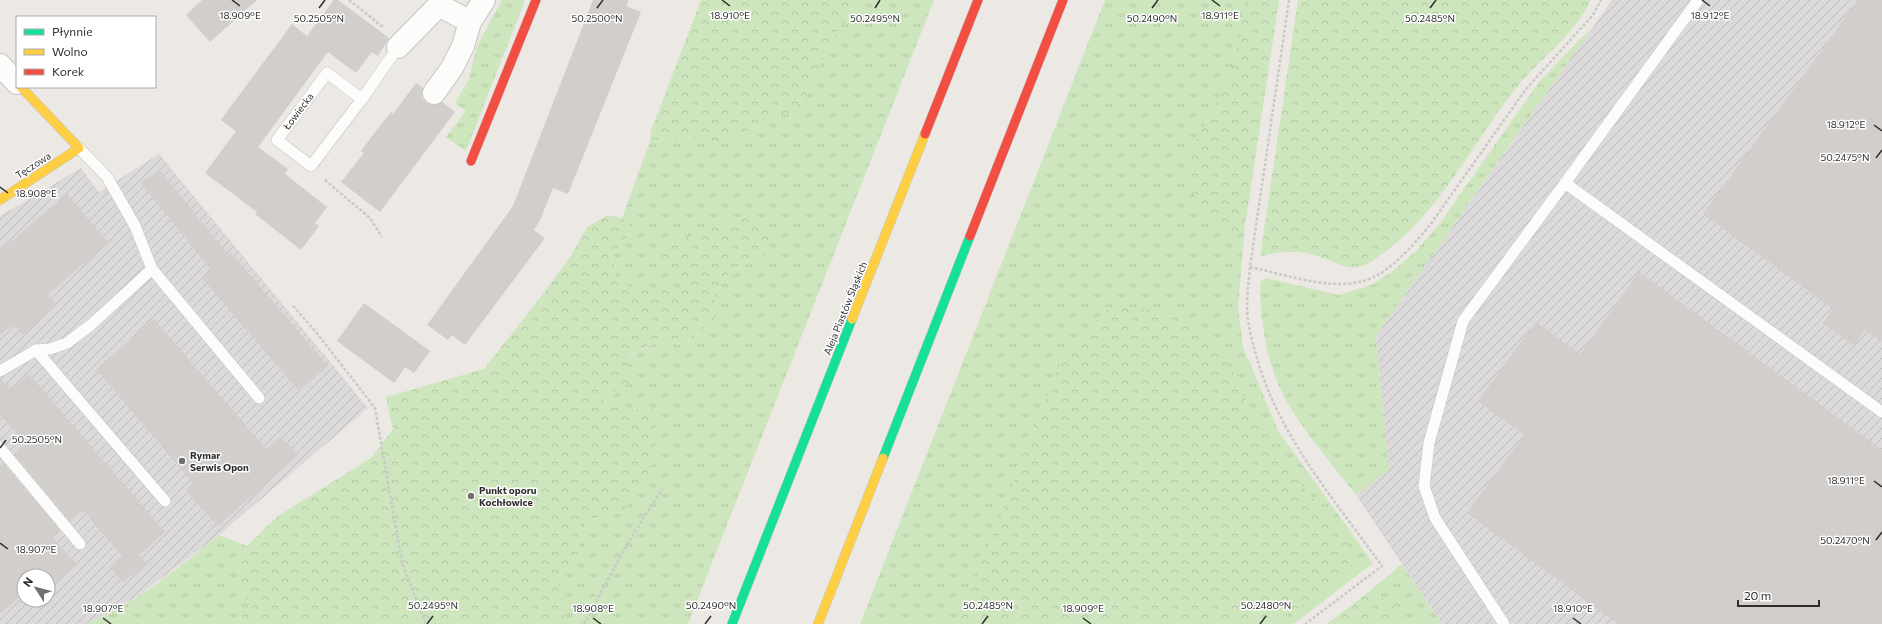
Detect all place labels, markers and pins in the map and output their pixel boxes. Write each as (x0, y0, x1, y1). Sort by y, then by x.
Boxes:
place label: Rymar Serwis Opon (190, 449, 249, 473)
marker: Rymar Serwis Opon (177, 456, 187, 466)
place label: Punkt oporu Kochłowice (479, 484, 537, 508)
marker: Punkt oporu Kochłowice (466, 491, 476, 501)

